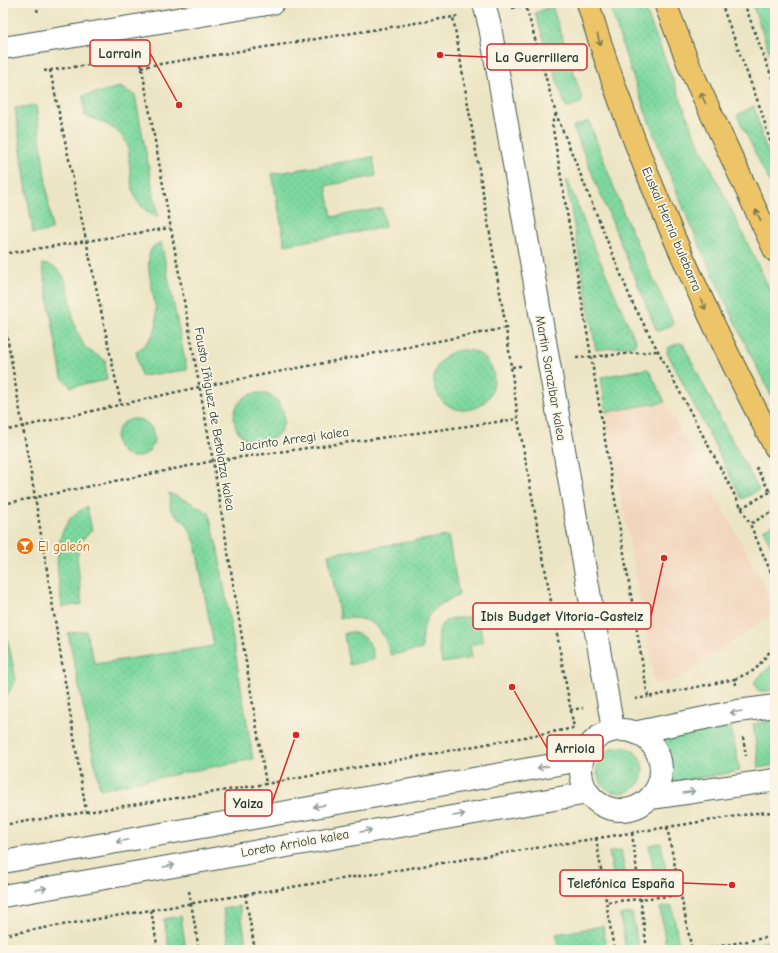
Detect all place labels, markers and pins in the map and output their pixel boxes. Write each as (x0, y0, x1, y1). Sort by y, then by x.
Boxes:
callout: Larrain (90, 40, 150, 66)
callout: La Guerrillera (487, 44, 587, 70)
bar icon: El galeón (15, 536, 35, 556)
place label: El galeón (38, 539, 90, 554)
callout: Ibis Budget Vitoria-Gasteiz (473, 603, 651, 629)
callout: Arriola (547, 735, 603, 761)
callout: Yaiza (225, 790, 272, 816)
callout: Telefónica España (560, 870, 683, 896)

